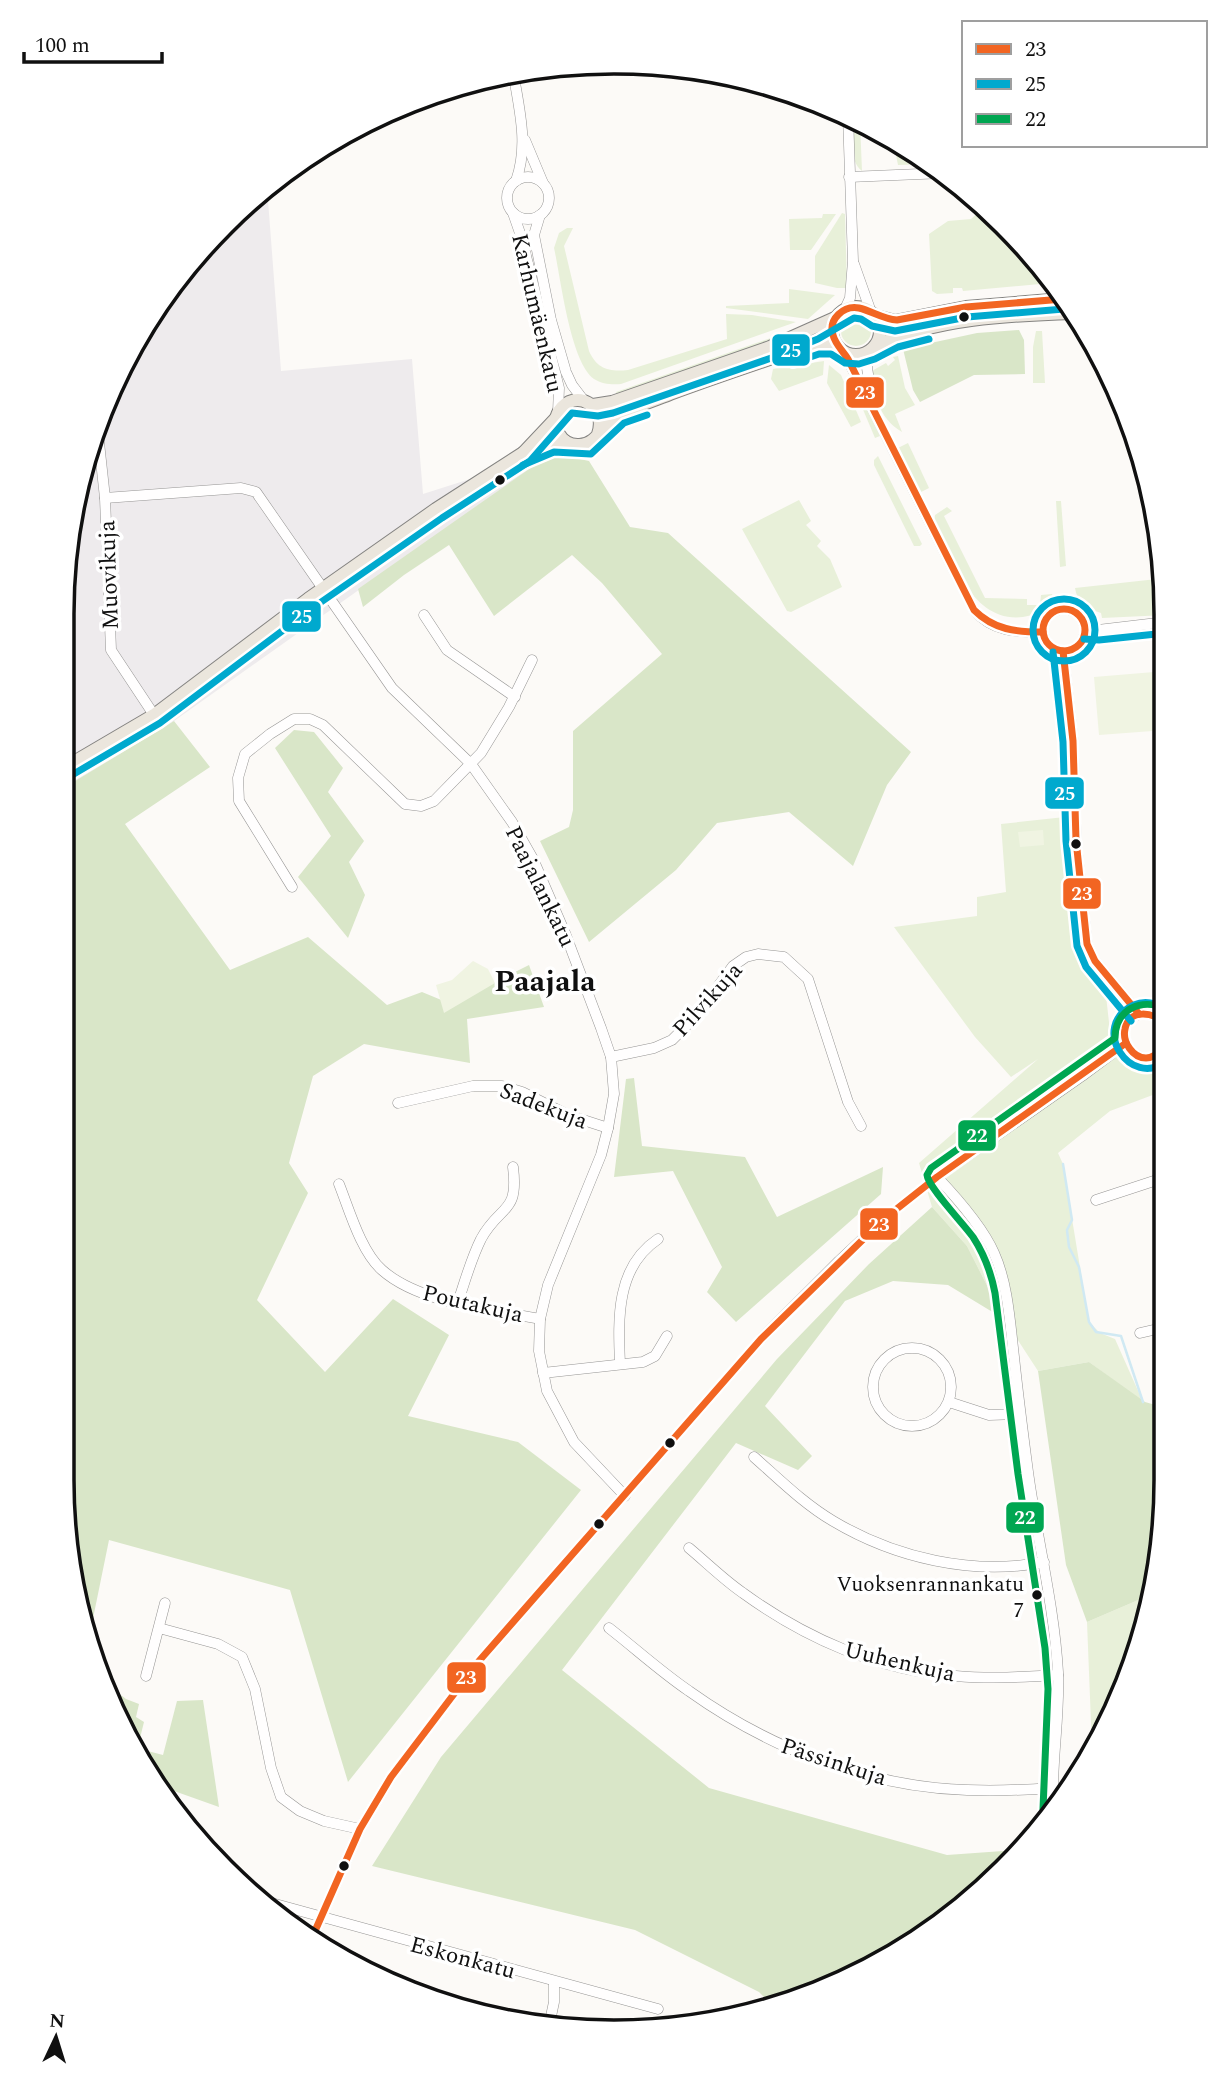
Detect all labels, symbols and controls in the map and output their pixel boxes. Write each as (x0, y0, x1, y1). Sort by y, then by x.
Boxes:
scale bar (24, 21, 163, 65)
legend (962, 21, 1207, 147)
text: 100 m (35, 30, 90, 62)
text: 23 (1025, 34, 1047, 66)
text: 25 (1025, 69, 1046, 101)
text: 22 (1025, 104, 1046, 136)
street label: Karhumäenkatu (501, 230, 572, 397)
unlabelled marker (957, 310, 971, 324)
line badge: 25 (771, 333, 811, 367)
text: 25 (780, 337, 802, 366)
line badge: 23 (845, 376, 885, 409)
text: 23 (854, 379, 876, 408)
unlabelled marker (493, 473, 507, 487)
street label: Muovikuja (90, 520, 129, 630)
line badge: 25 (281, 600, 322, 633)
text: 25 (291, 603, 313, 632)
line badge: 25 (1044, 776, 1085, 810)
text: 25 (1054, 780, 1076, 809)
street label: Paajalankatu (495, 820, 584, 953)
unlabelled marker (1069, 837, 1083, 851)
line badge: 23 (1062, 877, 1102, 910)
text: 23 (1071, 880, 1093, 909)
street label: Pilvikuja (665, 955, 752, 1045)
district label: Paajala (494, 959, 596, 1005)
street label: Sadekuja (494, 1074, 593, 1139)
line badge: 22 (957, 1119, 997, 1152)
text: 22 (966, 1122, 988, 1151)
line badge: 23 (859, 1207, 899, 1241)
text: 23 (868, 1211, 890, 1240)
street label: Poutakuja (419, 1276, 527, 1333)
unlabelled marker (663, 1436, 677, 1450)
line badge: 22 (1005, 1501, 1045, 1534)
text: 22 (1014, 1504, 1036, 1533)
unlabelled marker (592, 1517, 606, 1531)
place label: Vuoksenrannankatu 7 (836, 1569, 1024, 1627)
marker: Vuoksenrannankatu 7 (1030, 1588, 1044, 1602)
street label: Uuhenkuja (841, 1633, 959, 1692)
line badge: 23 (446, 1661, 487, 1694)
text: 23 (455, 1664, 477, 1693)
street label: Pässinkuja (776, 1729, 891, 1796)
unlabelled marker (337, 1859, 351, 1873)
street label: Eskonkatu (406, 1928, 519, 1989)
north arrow (21, 2002, 91, 2072)
text: N (48, 2007, 66, 2037)

